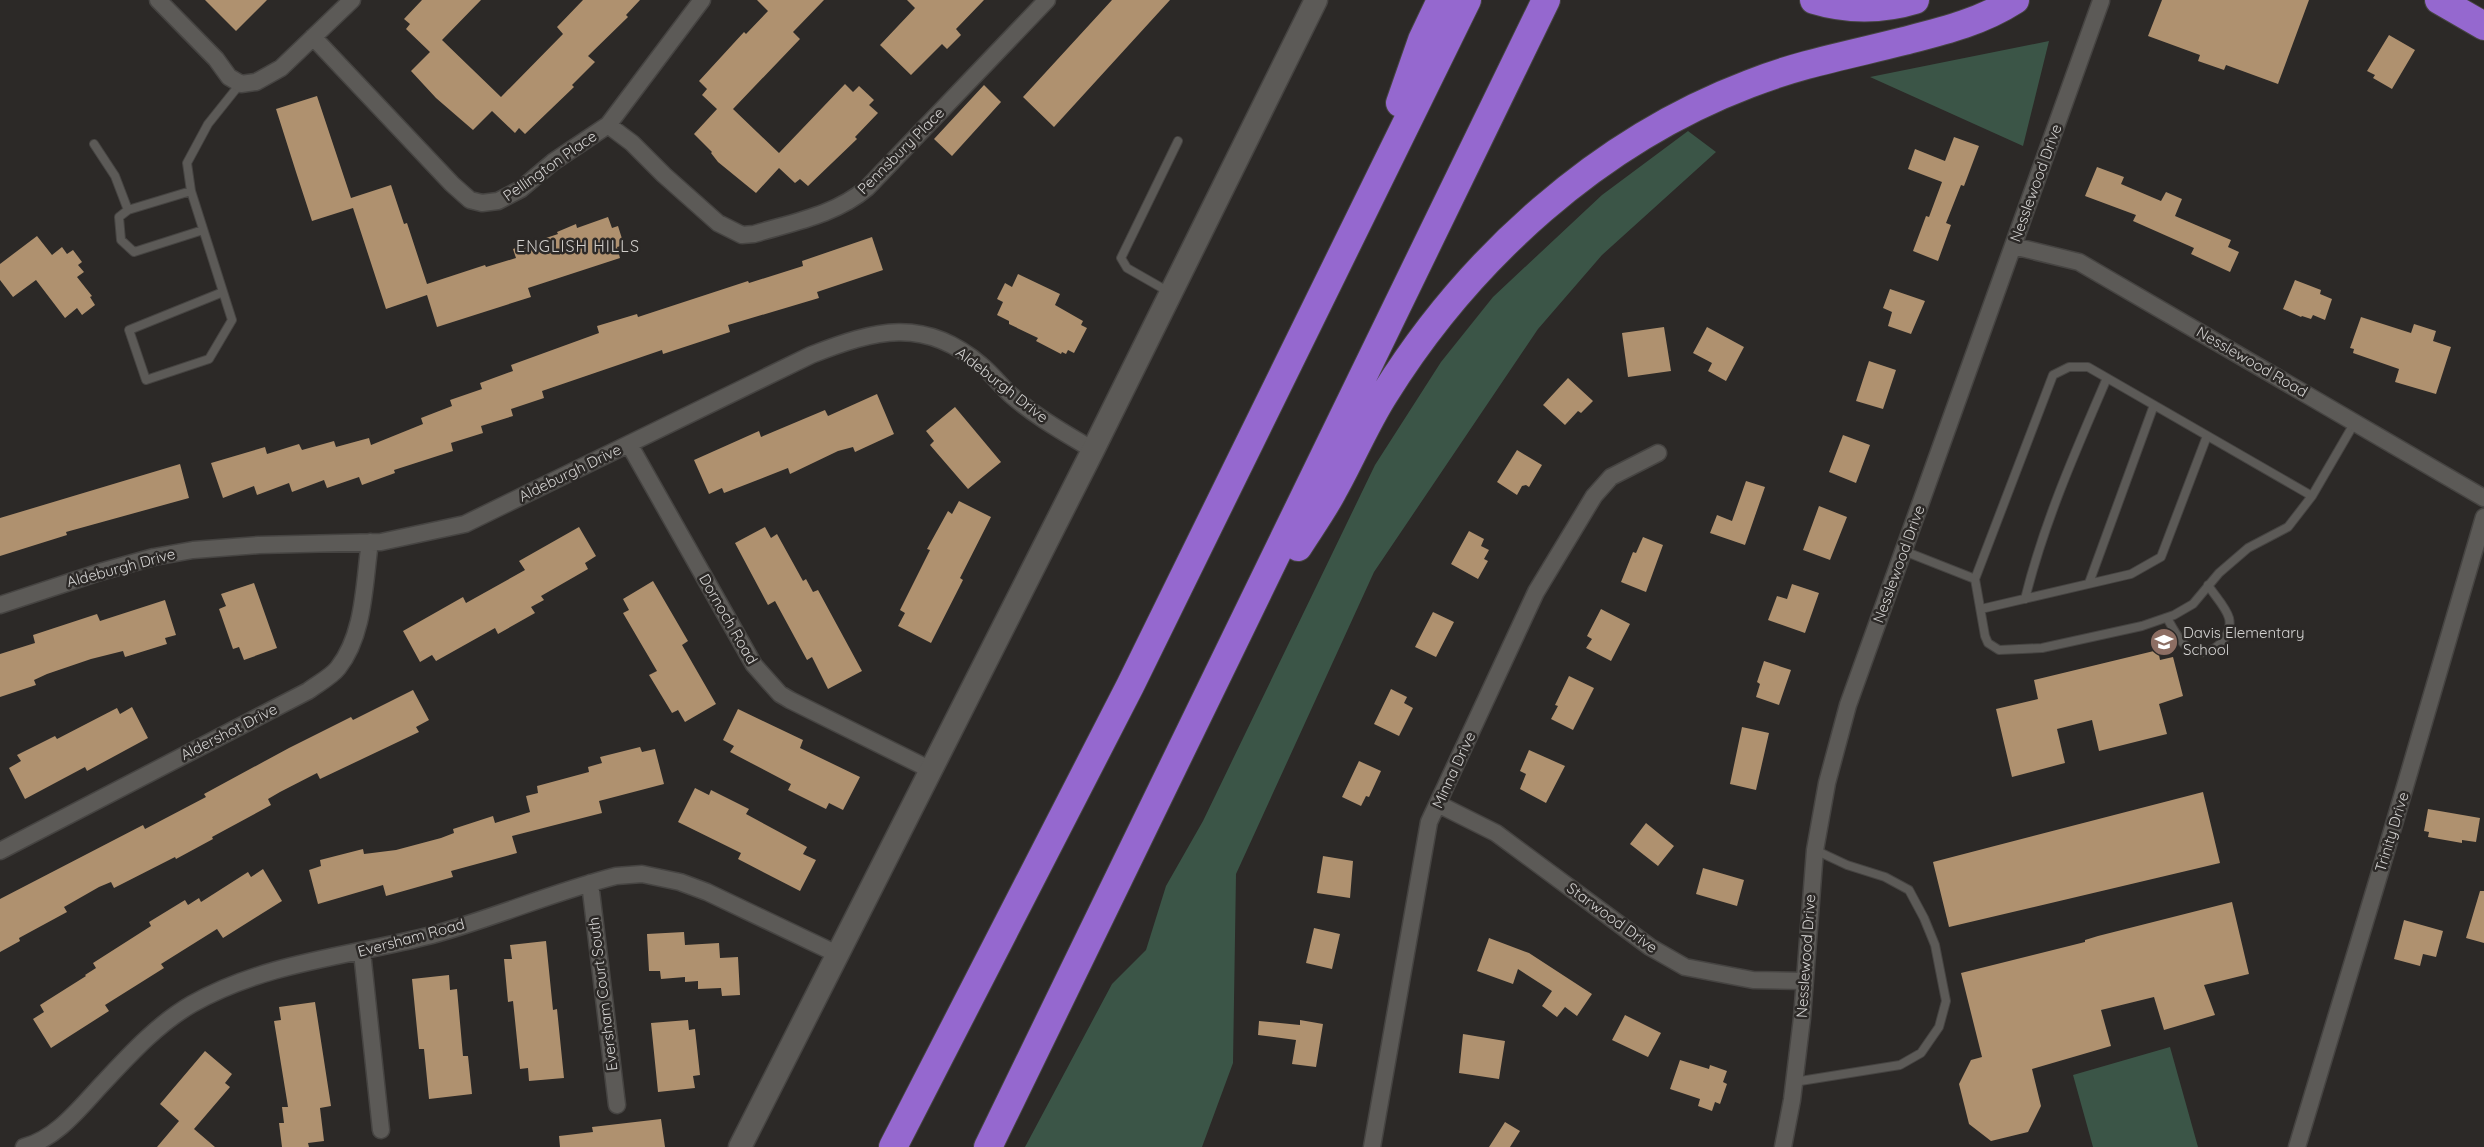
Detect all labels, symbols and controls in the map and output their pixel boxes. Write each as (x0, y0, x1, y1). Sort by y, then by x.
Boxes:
street label: Pennsbury Place (853, 103, 948, 198)
street label: Nesslewood Drive (2005, 121, 2066, 244)
street label: Pellington Place (499, 126, 600, 205)
district label: ENGLISH HILLS (516, 236, 640, 256)
street label: Nesslewood Road (2193, 322, 2311, 401)
street label: Aldeburgh Drive (952, 343, 1052, 427)
street label: Aldeburgh Drive (515, 440, 624, 506)
street label: Nesslewood Drive (1868, 502, 1929, 625)
street label: Aldeburgh Drive (64, 544, 177, 591)
street label: Dornoch Road (695, 570, 762, 667)
place label: Davis Elementary School (2183, 623, 2305, 659)
school or university icon: Davis Elementary School (2149, 627, 2179, 657)
street label: Aldershot Drive (177, 699, 280, 764)
street label: Minna Drive (1428, 729, 1480, 811)
street label: Trinity Drive (2370, 789, 2413, 874)
street label: Starwood Drive (1563, 878, 1661, 957)
street label: Nesslewood Drive (1792, 893, 1819, 1018)
street label: Eversham Road (355, 914, 466, 961)
street label: Eversham Court South (584, 916, 621, 1072)

